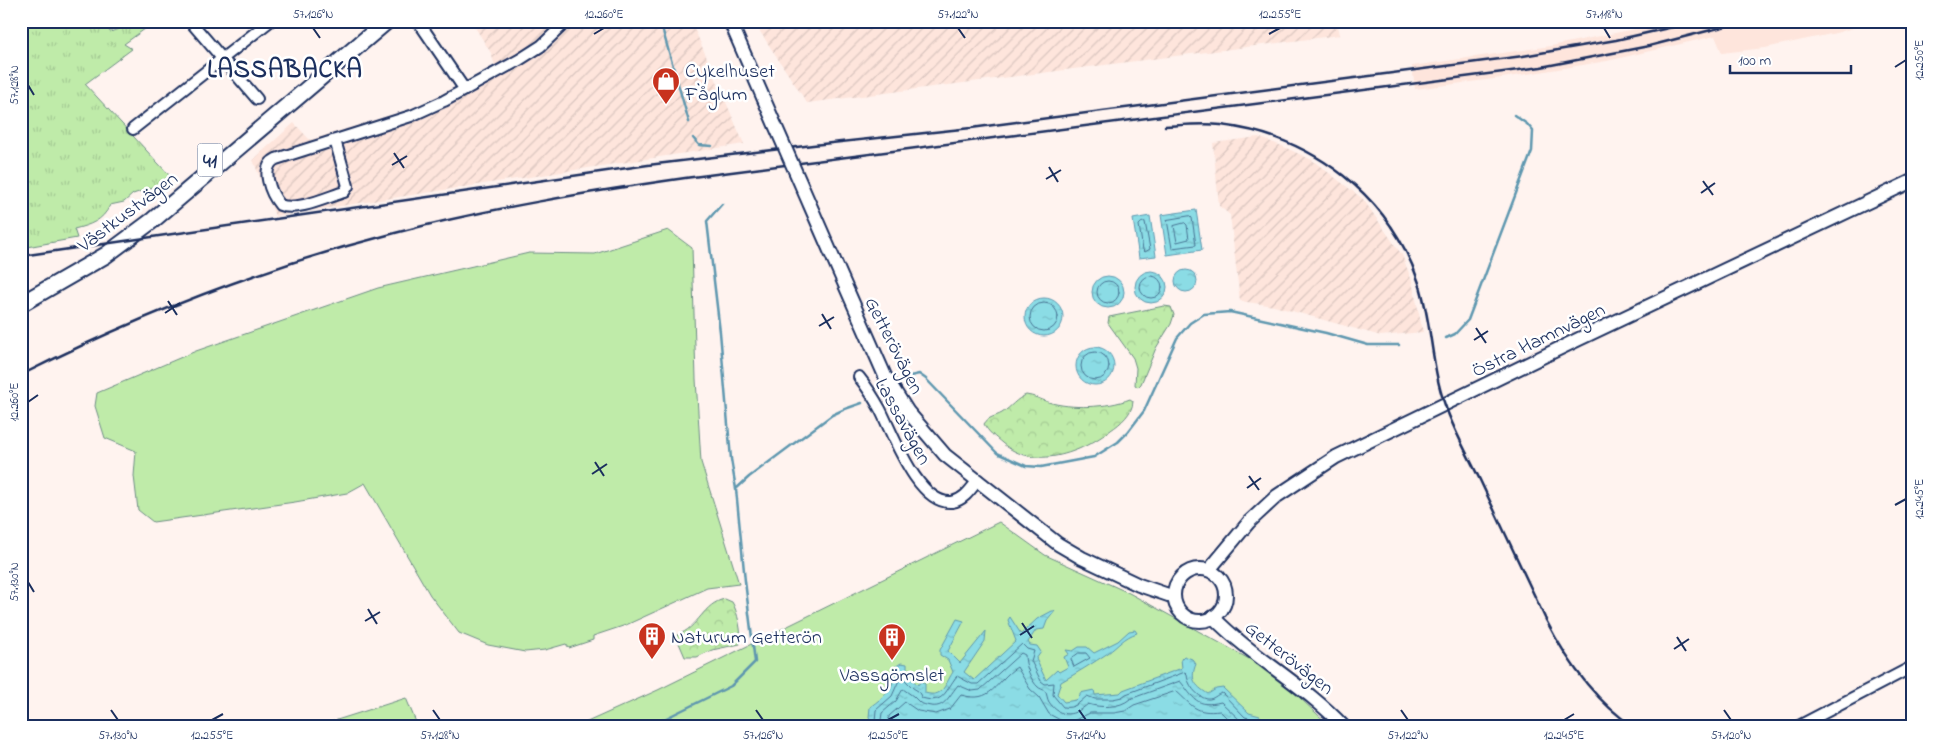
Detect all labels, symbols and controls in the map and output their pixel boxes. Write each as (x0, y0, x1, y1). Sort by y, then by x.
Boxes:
text: 57.126°N (293, 6, 333, 24)
text: 12.260°E (584, 6, 624, 24)
text: 57.122°N (937, 6, 979, 24)
text: 12.255°E (1259, 6, 1301, 24)
text: 57.118°N (1585, 6, 1623, 24)
text: 12.250°E (1911, 40, 1929, 80)
scale bar (1730, 42, 1852, 74)
text: 100 m (1738, 50, 1771, 72)
district label: LASSABACKA (207, 53, 363, 89)
place label: Cykelhuset Fåglum (684, 58, 775, 111)
text: 57.128°N (6, 65, 24, 105)
shop icon: Cykelhuset Fåglum (651, 66, 681, 105)
road number: 41 (198, 144, 222, 176)
street label: Västkustvägen (71, 165, 186, 262)
street label: Getterövägen (855, 292, 930, 401)
street label: Östra Hamnvägen (1467, 296, 1611, 387)
street label: Lassavägen (865, 374, 938, 471)
text: 12.260°E (6, 382, 24, 422)
text: 12.245°E (1911, 479, 1929, 519)
text: 57.130°N (6, 562, 24, 602)
street label: Getterövägen (1237, 615, 1339, 704)
building icon: Naturum Getterön (637, 621, 667, 660)
building icon: Vassgömslet (877, 622, 907, 661)
place label: Naturum Getterön (671, 624, 822, 653)
place label: Vassgömslet (839, 662, 945, 692)
text: 57.130°N (98, 727, 138, 745)
text: 12.255°E (191, 727, 233, 745)
text: 57.128°N (420, 727, 460, 745)
text: 57.126°N (743, 727, 783, 745)
text: 12.250°E (868, 727, 908, 745)
text: 57.124°N (1066, 727, 1106, 745)
text: 57.122°N (1387, 727, 1429, 745)
text: 12.245°E (1544, 727, 1584, 745)
text: 57.120°N (1711, 727, 1751, 745)

